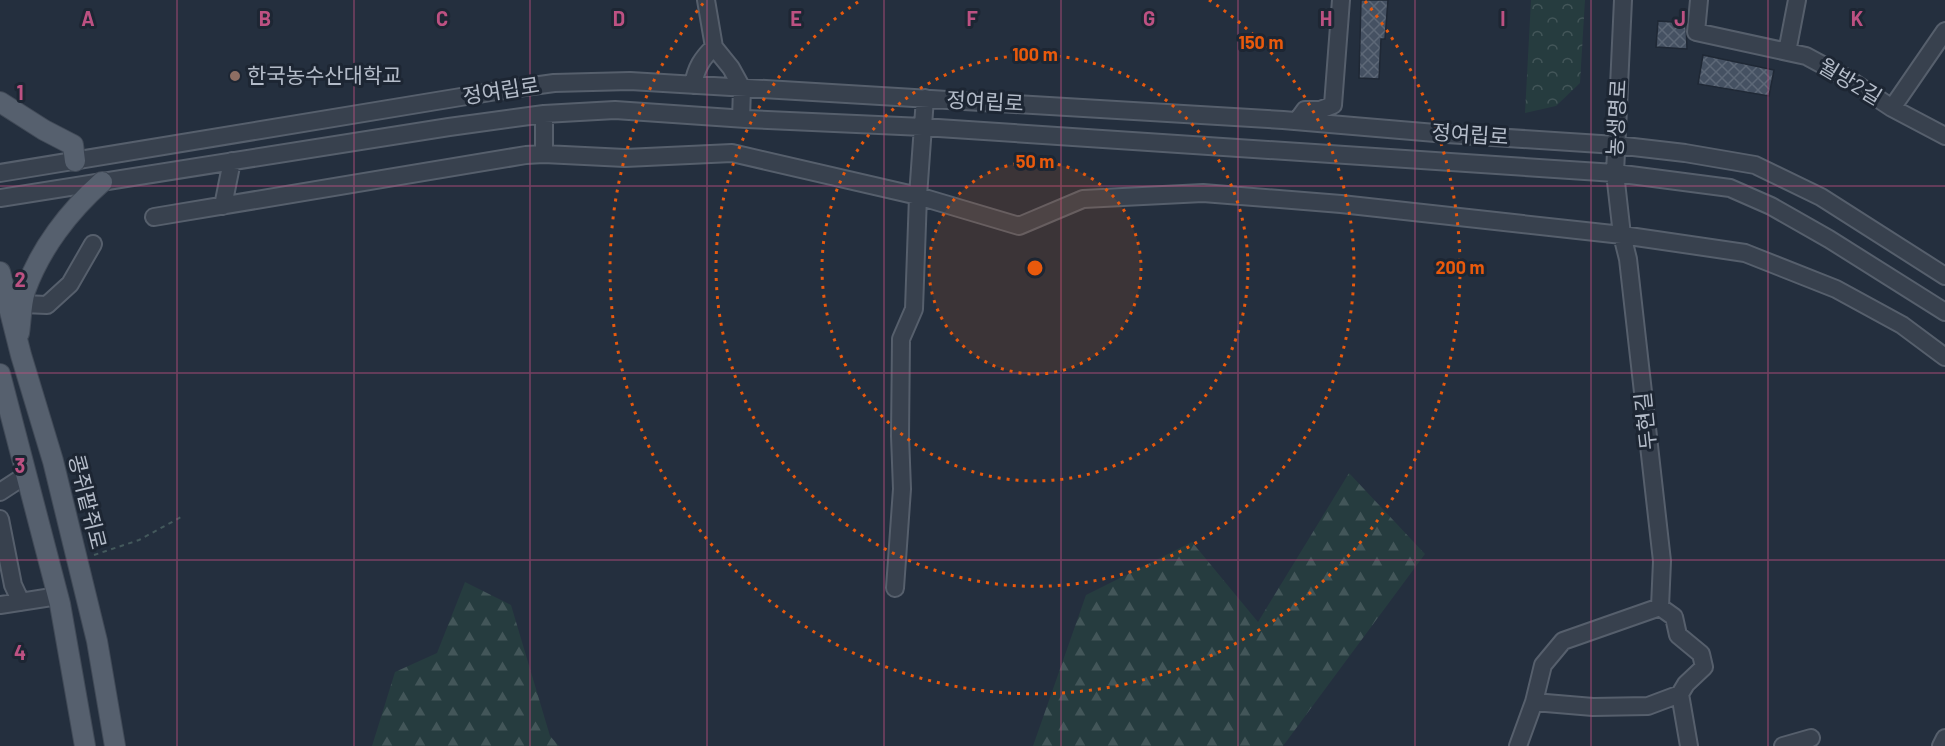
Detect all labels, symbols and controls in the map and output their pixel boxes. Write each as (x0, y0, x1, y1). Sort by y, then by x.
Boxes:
text: A (81, 6, 95, 30)
text: B (259, 6, 271, 30)
text: C (436, 6, 448, 30)
text: D (613, 6, 625, 30)
text: E (790, 6, 802, 30)
text: F (966, 6, 978, 30)
text: G (1143, 6, 1155, 30)
text: H (1320, 6, 1332, 30)
text: I (1500, 6, 1506, 30)
text: J (1674, 6, 1686, 30)
text: K (1851, 6, 1864, 30)
text: 150 m (1239, 31, 1283, 53)
text: 100 m (1012, 43, 1058, 65)
street label: 월방2길 (1815, 52, 1887, 109)
place label: 한국농수산대학교 (247, 62, 402, 87)
marker: 한국농수산대학교 (228, 69, 242, 83)
street label: 정여립로 (461, 71, 541, 108)
street label: 농생명로 (1601, 79, 1630, 157)
text: 1 (16, 80, 24, 104)
street label: 정여립로 (946, 86, 1024, 115)
street label: 정여립로 (1431, 118, 1510, 149)
text: 50 m (1016, 150, 1054, 172)
text: 200 m (1435, 256, 1485, 278)
centre of rings (1025, 258, 1045, 278)
text: 2 (14, 267, 26, 291)
street label: 두현길 (1629, 391, 1660, 451)
street label: 콩쥐팥쥐로 (65, 452, 112, 552)
text: 3 (15, 453, 25, 477)
text: 4 (14, 640, 26, 664)

